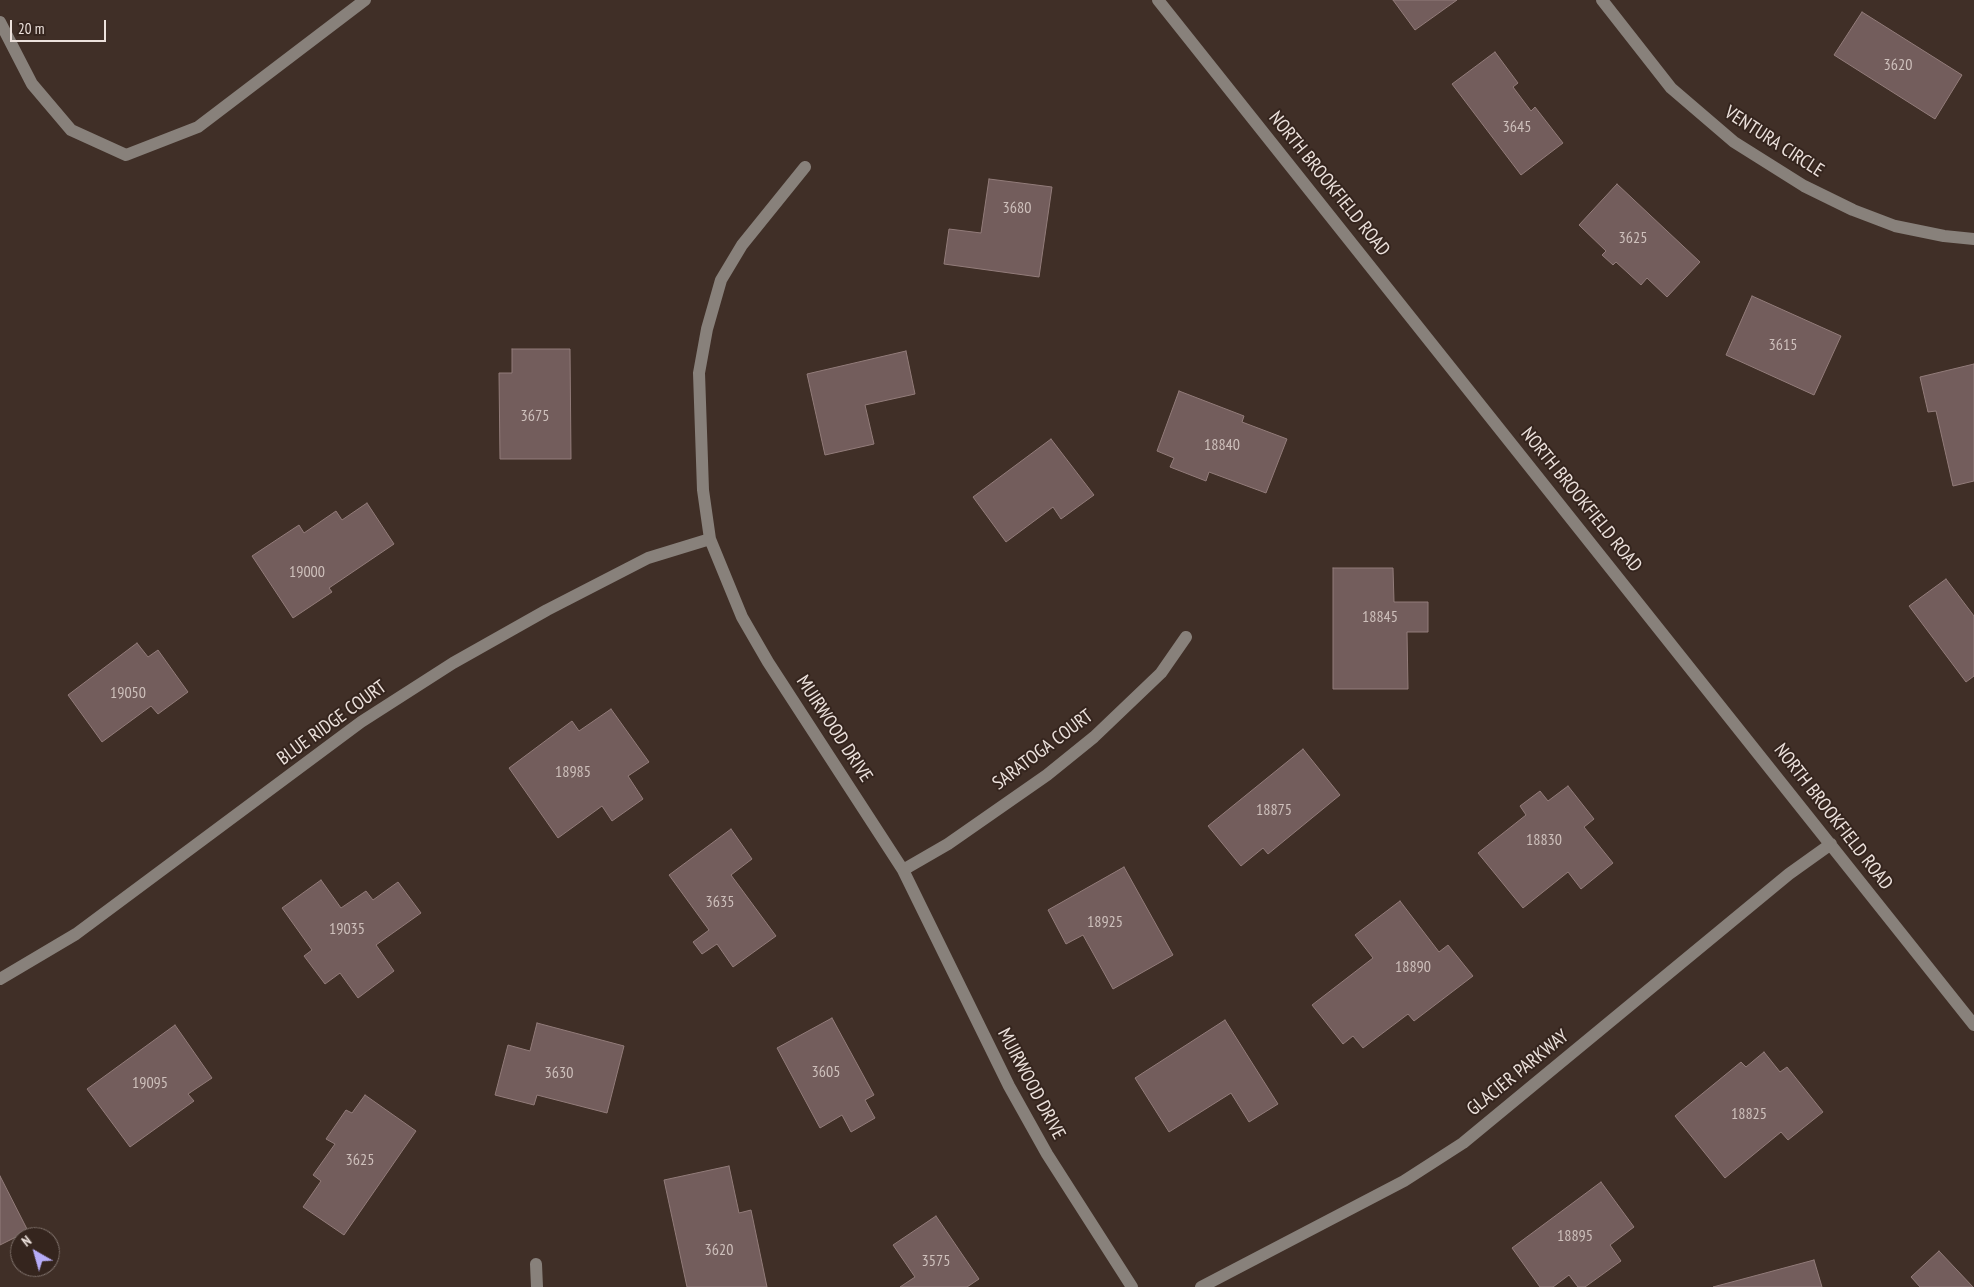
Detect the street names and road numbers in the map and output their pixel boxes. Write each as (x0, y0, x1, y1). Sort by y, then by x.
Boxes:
street label: VENTURA CIRCLE (1720, 101, 1828, 183)
street label: NORTH BROOKFIELD ROAD (1264, 107, 1394, 261)
street label: NORTH BROOKFIELD ROAD (1516, 423, 1646, 577)
street label: MUIRWOOD DRIVE (791, 671, 877, 787)
street label: BLUE RIDGE COURT (273, 676, 391, 770)
street label: SARATOGA COURT (988, 705, 1098, 795)
street label: NORTH BROOKFIELD ROAD (1769, 739, 1897, 895)
street label: MUIRWOOD DRIVE (992, 1024, 1070, 1144)
street label: GLACIER PARKWAY (1463, 1025, 1573, 1121)

